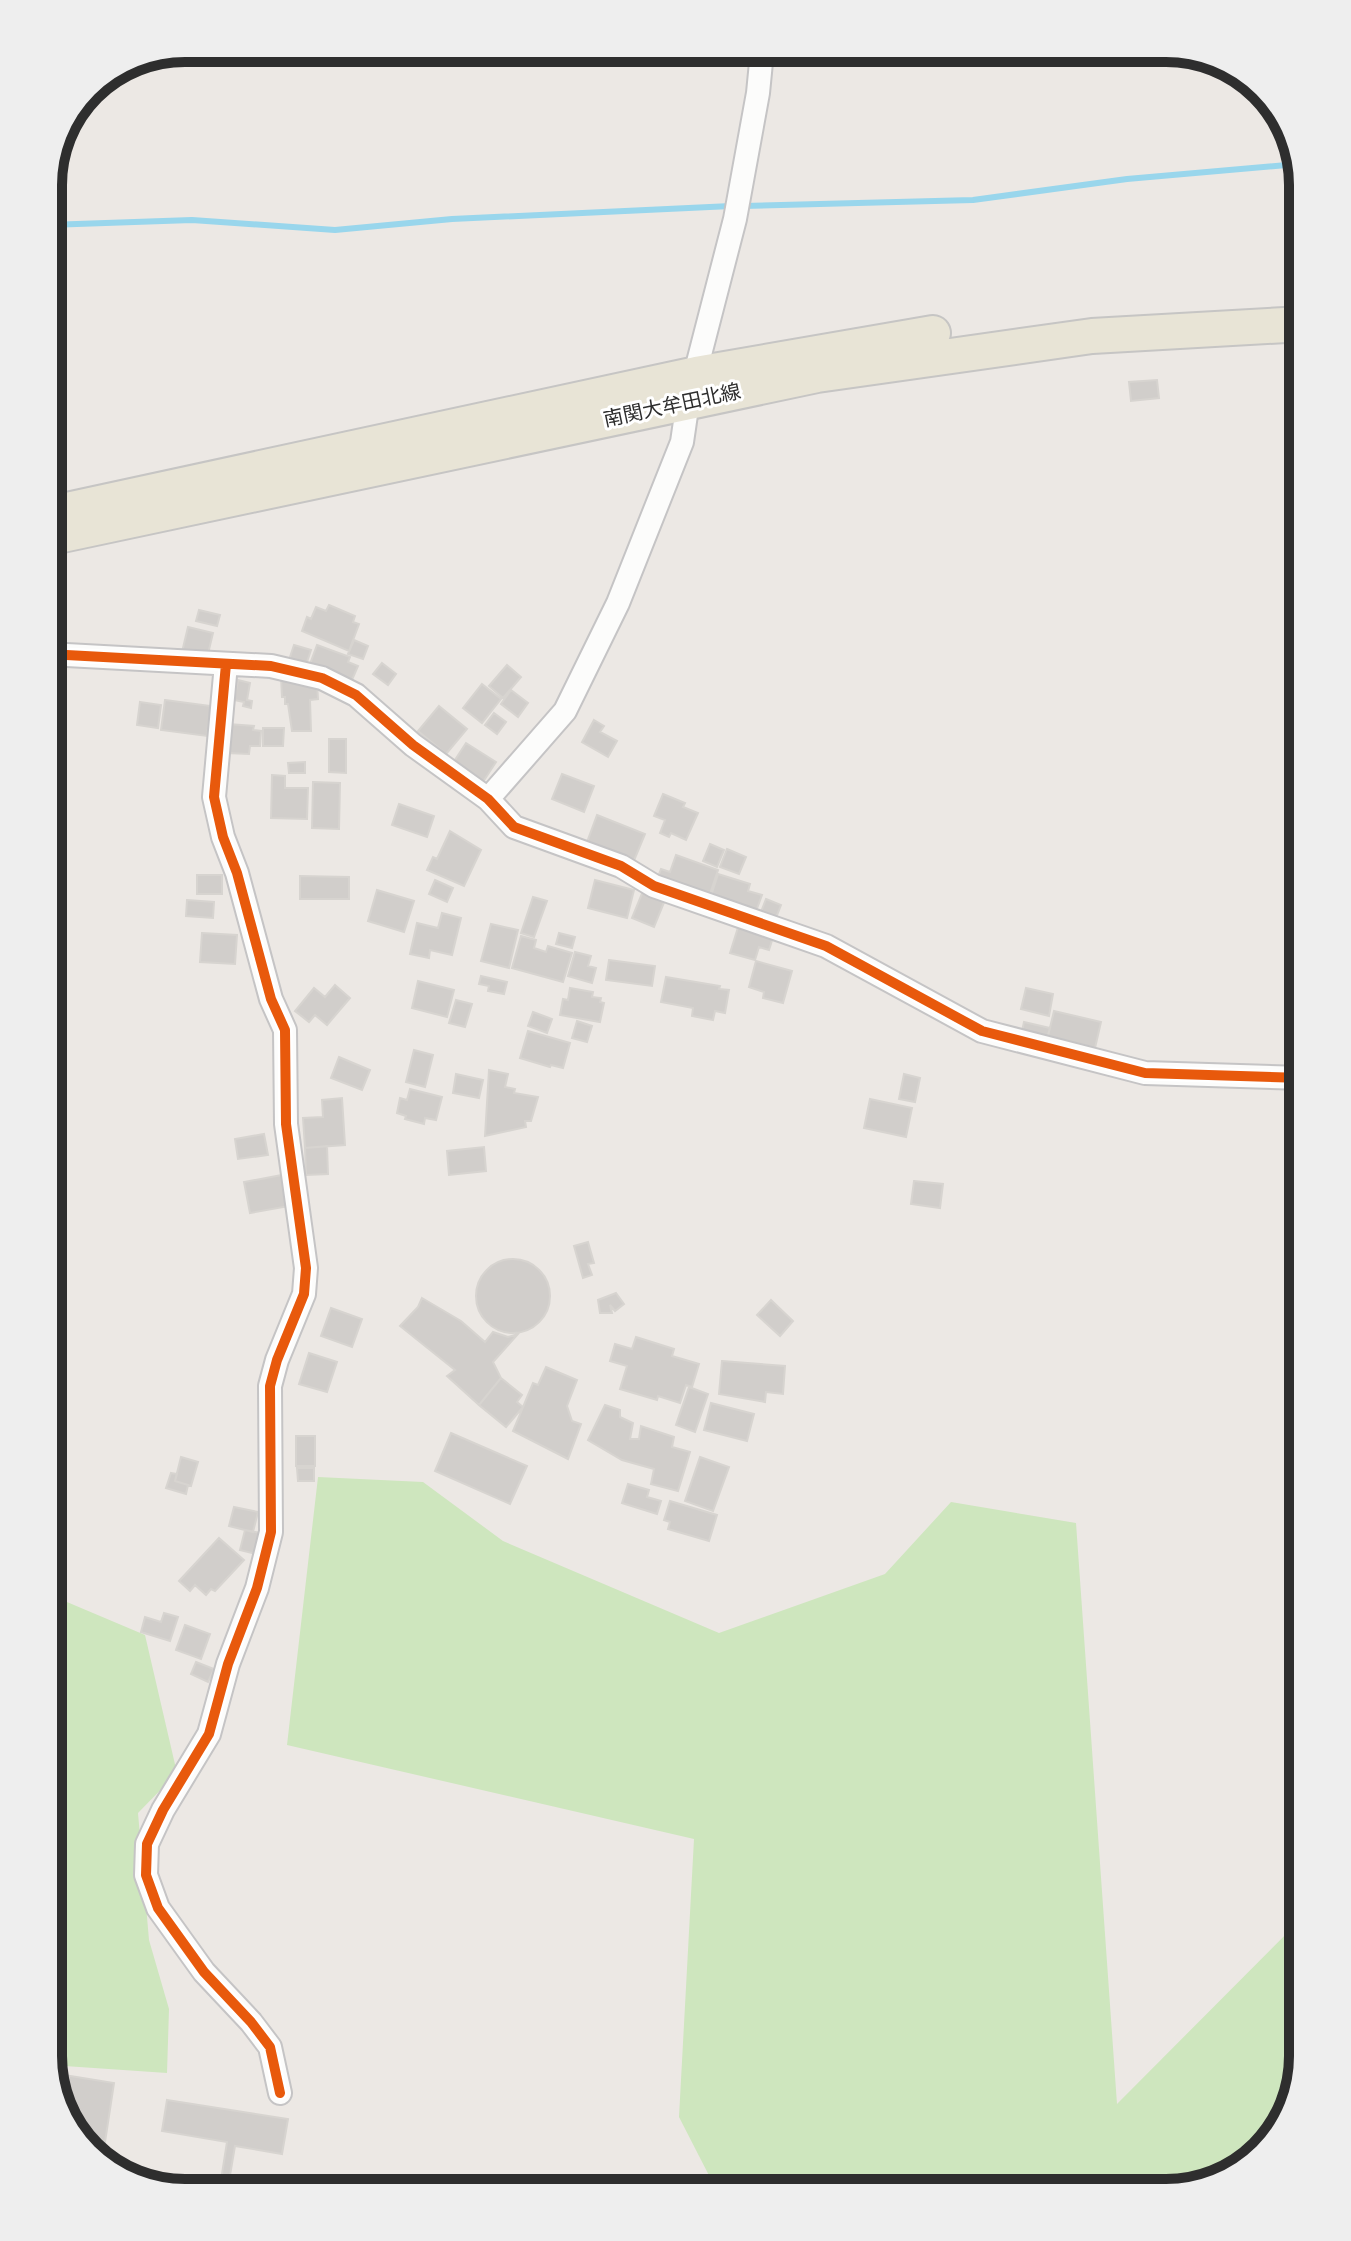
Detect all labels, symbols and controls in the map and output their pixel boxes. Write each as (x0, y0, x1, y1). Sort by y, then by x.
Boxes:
street label: 南関大牟田北線 (601, 379, 743, 431)

